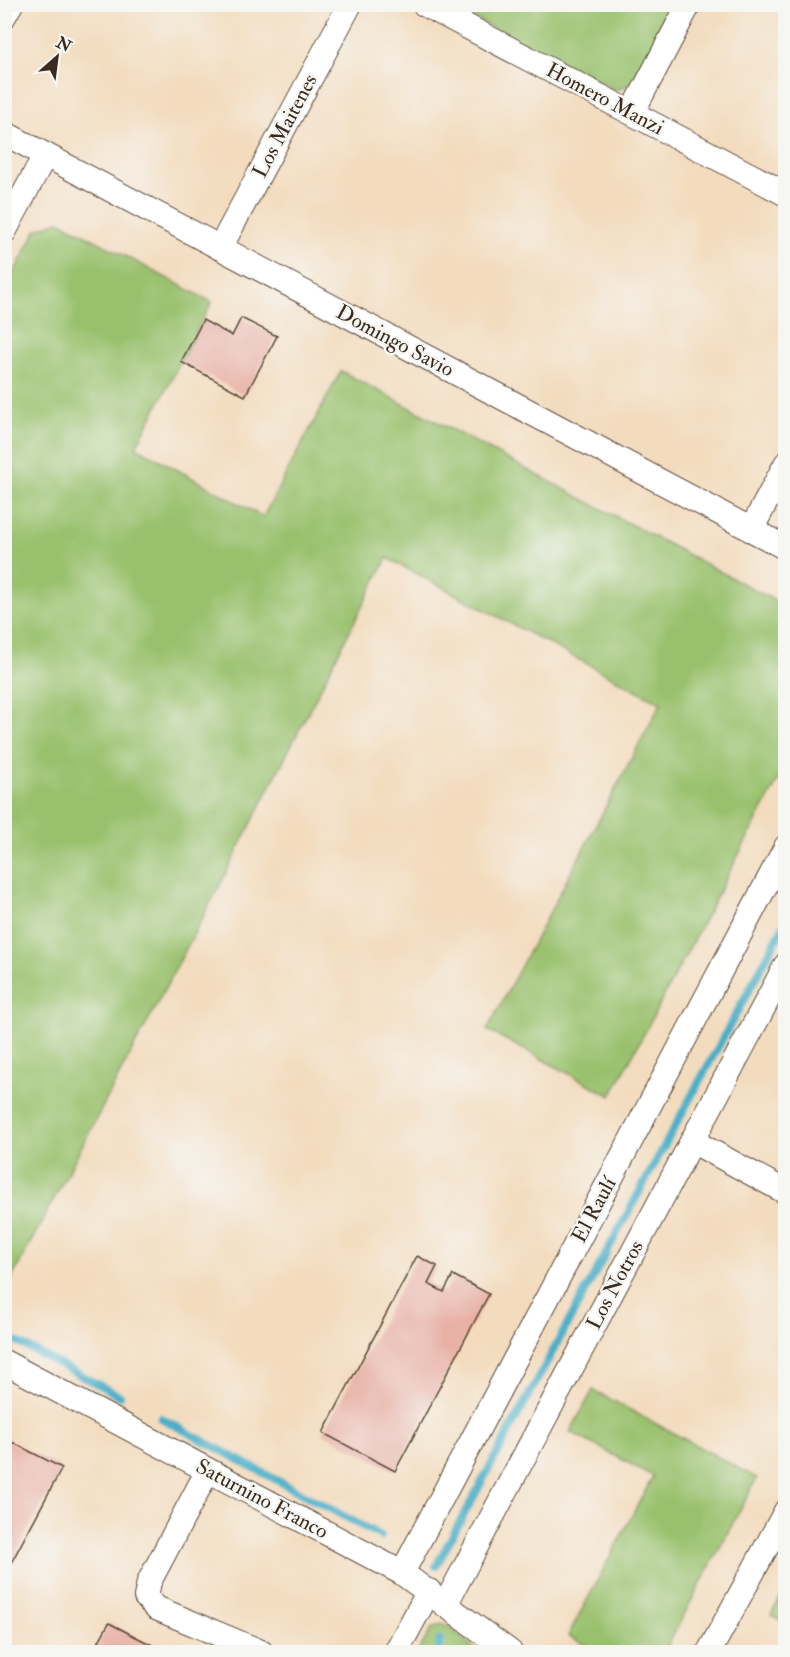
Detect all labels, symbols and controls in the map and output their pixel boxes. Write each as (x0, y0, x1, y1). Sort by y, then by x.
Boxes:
north arrow (27, 27, 87, 87)
text: N (52, 32, 75, 57)
street label: Homero Manzi (541, 57, 669, 142)
street label: Los Maitenes (246, 69, 324, 183)
street label: Domingo Savio (332, 299, 458, 383)
street label: El Raulí (566, 1171, 623, 1247)
street label: Los Notros (580, 1236, 650, 1334)
street label: Saturnino Franco (191, 1453, 333, 1545)

